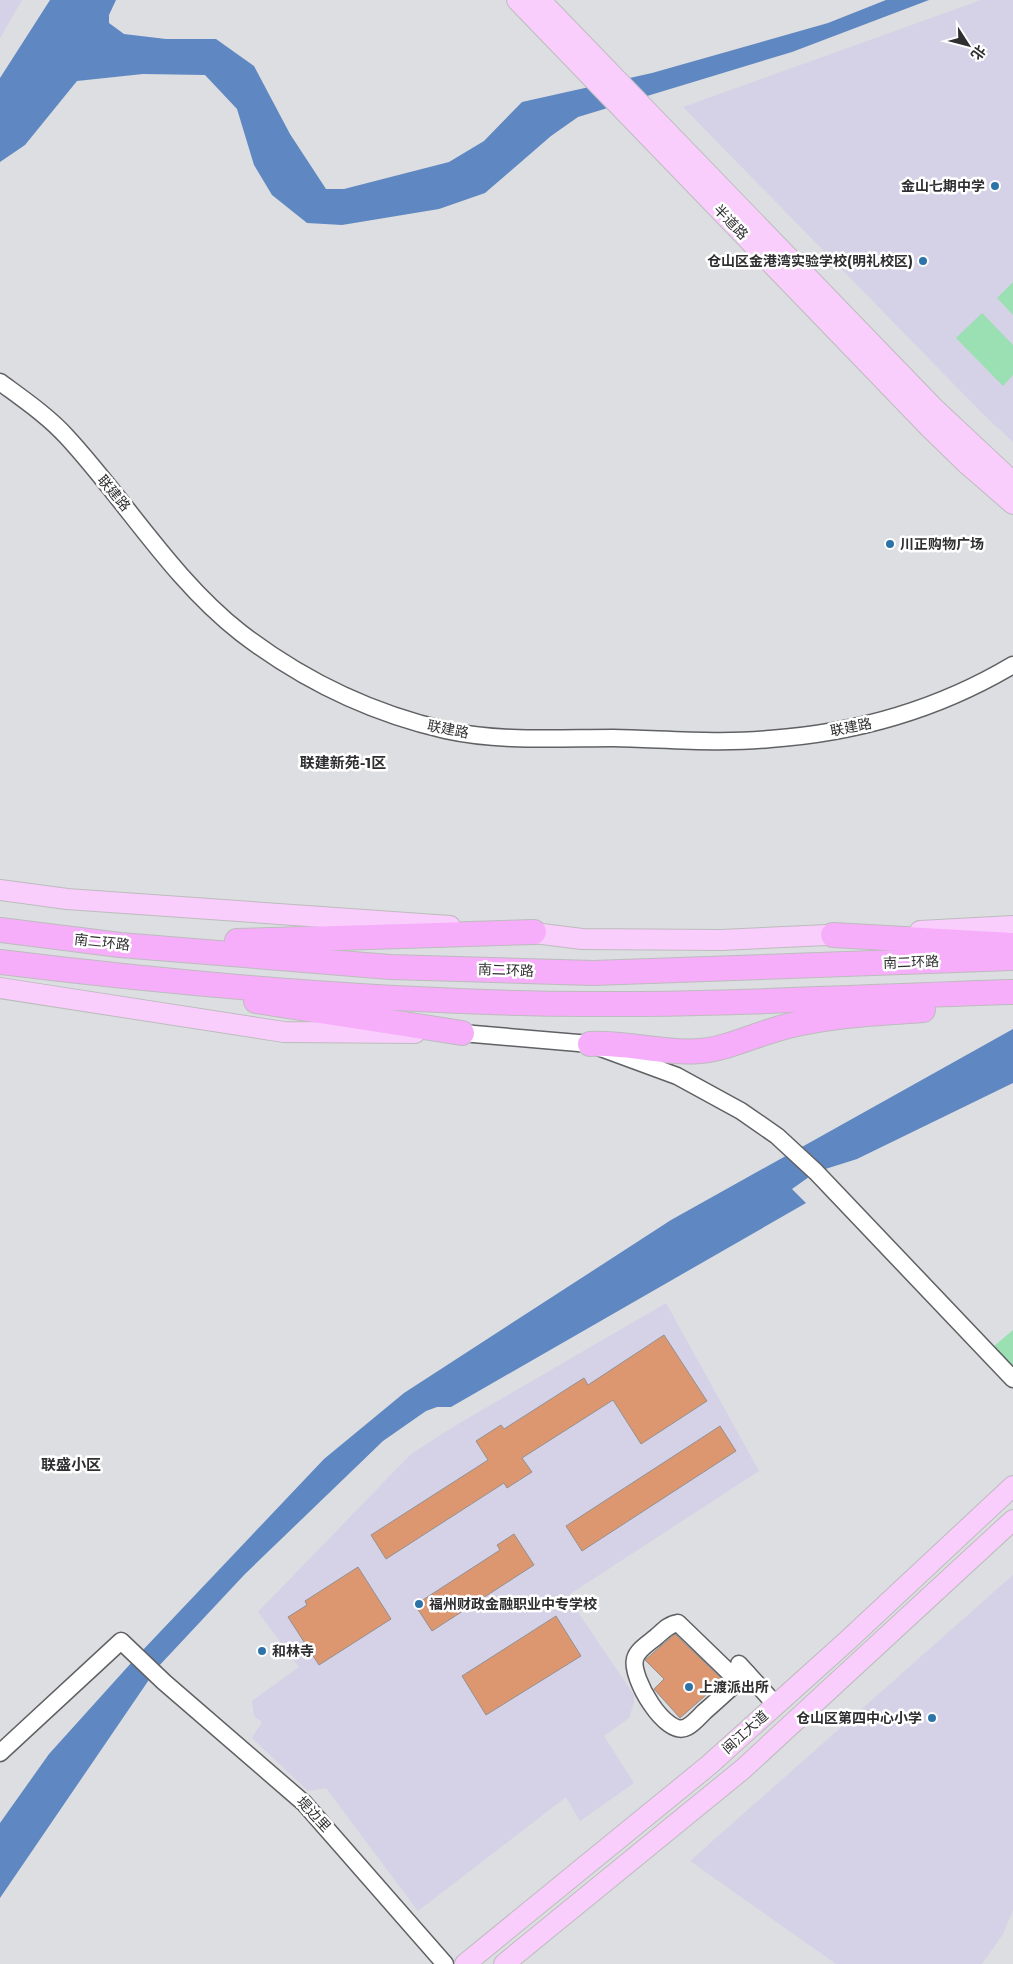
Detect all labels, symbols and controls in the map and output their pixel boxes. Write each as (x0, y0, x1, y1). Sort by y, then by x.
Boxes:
north arrow (943, 20, 993, 70)
text: 北 (967, 42, 990, 64)
place label: 金山七期中学 (901, 177, 985, 195)
marker: 金山七期中学 (989, 180, 1001, 192)
street label: 半道路 (710, 201, 752, 243)
place label: 仓山区金港湾实验学校(明礼校区) (707, 252, 913, 270)
marker: 仓山区金港湾实验学校(明礼校区) (917, 255, 929, 267)
street label: 联建路 (94, 471, 134, 515)
place label: 川正购物广场 (900, 535, 984, 553)
marker: 川正购物广场 (884, 538, 896, 550)
street label: 联建路 (829, 714, 873, 740)
street label: 联建路 (426, 716, 470, 742)
district label: 联建新苑-1区 (300, 753, 386, 772)
street label: 南二环路 (73, 930, 131, 954)
street label: 南二环路 (883, 952, 939, 972)
street label: 南二环路 (478, 960, 534, 980)
district label: 联盛小区 (41, 1455, 101, 1474)
place label: 福州财政金融职业中专学校 (429, 1595, 597, 1613)
marker: 福州财政金融职业中专学校 (413, 1598, 425, 1610)
place label: 和林寺 (272, 1642, 314, 1660)
marker: 和林寺 (256, 1645, 268, 1657)
place label: 上渡派出所 (699, 1678, 769, 1696)
marker: 上渡派出所 (683, 1681, 695, 1693)
street label: 闽江大道 (718, 1707, 772, 1757)
place label: 仓山区第四中心小学 (796, 1709, 922, 1727)
marker: 仓山区第四中心小学 (926, 1712, 938, 1724)
street label: 堤边里 (293, 1793, 335, 1835)

